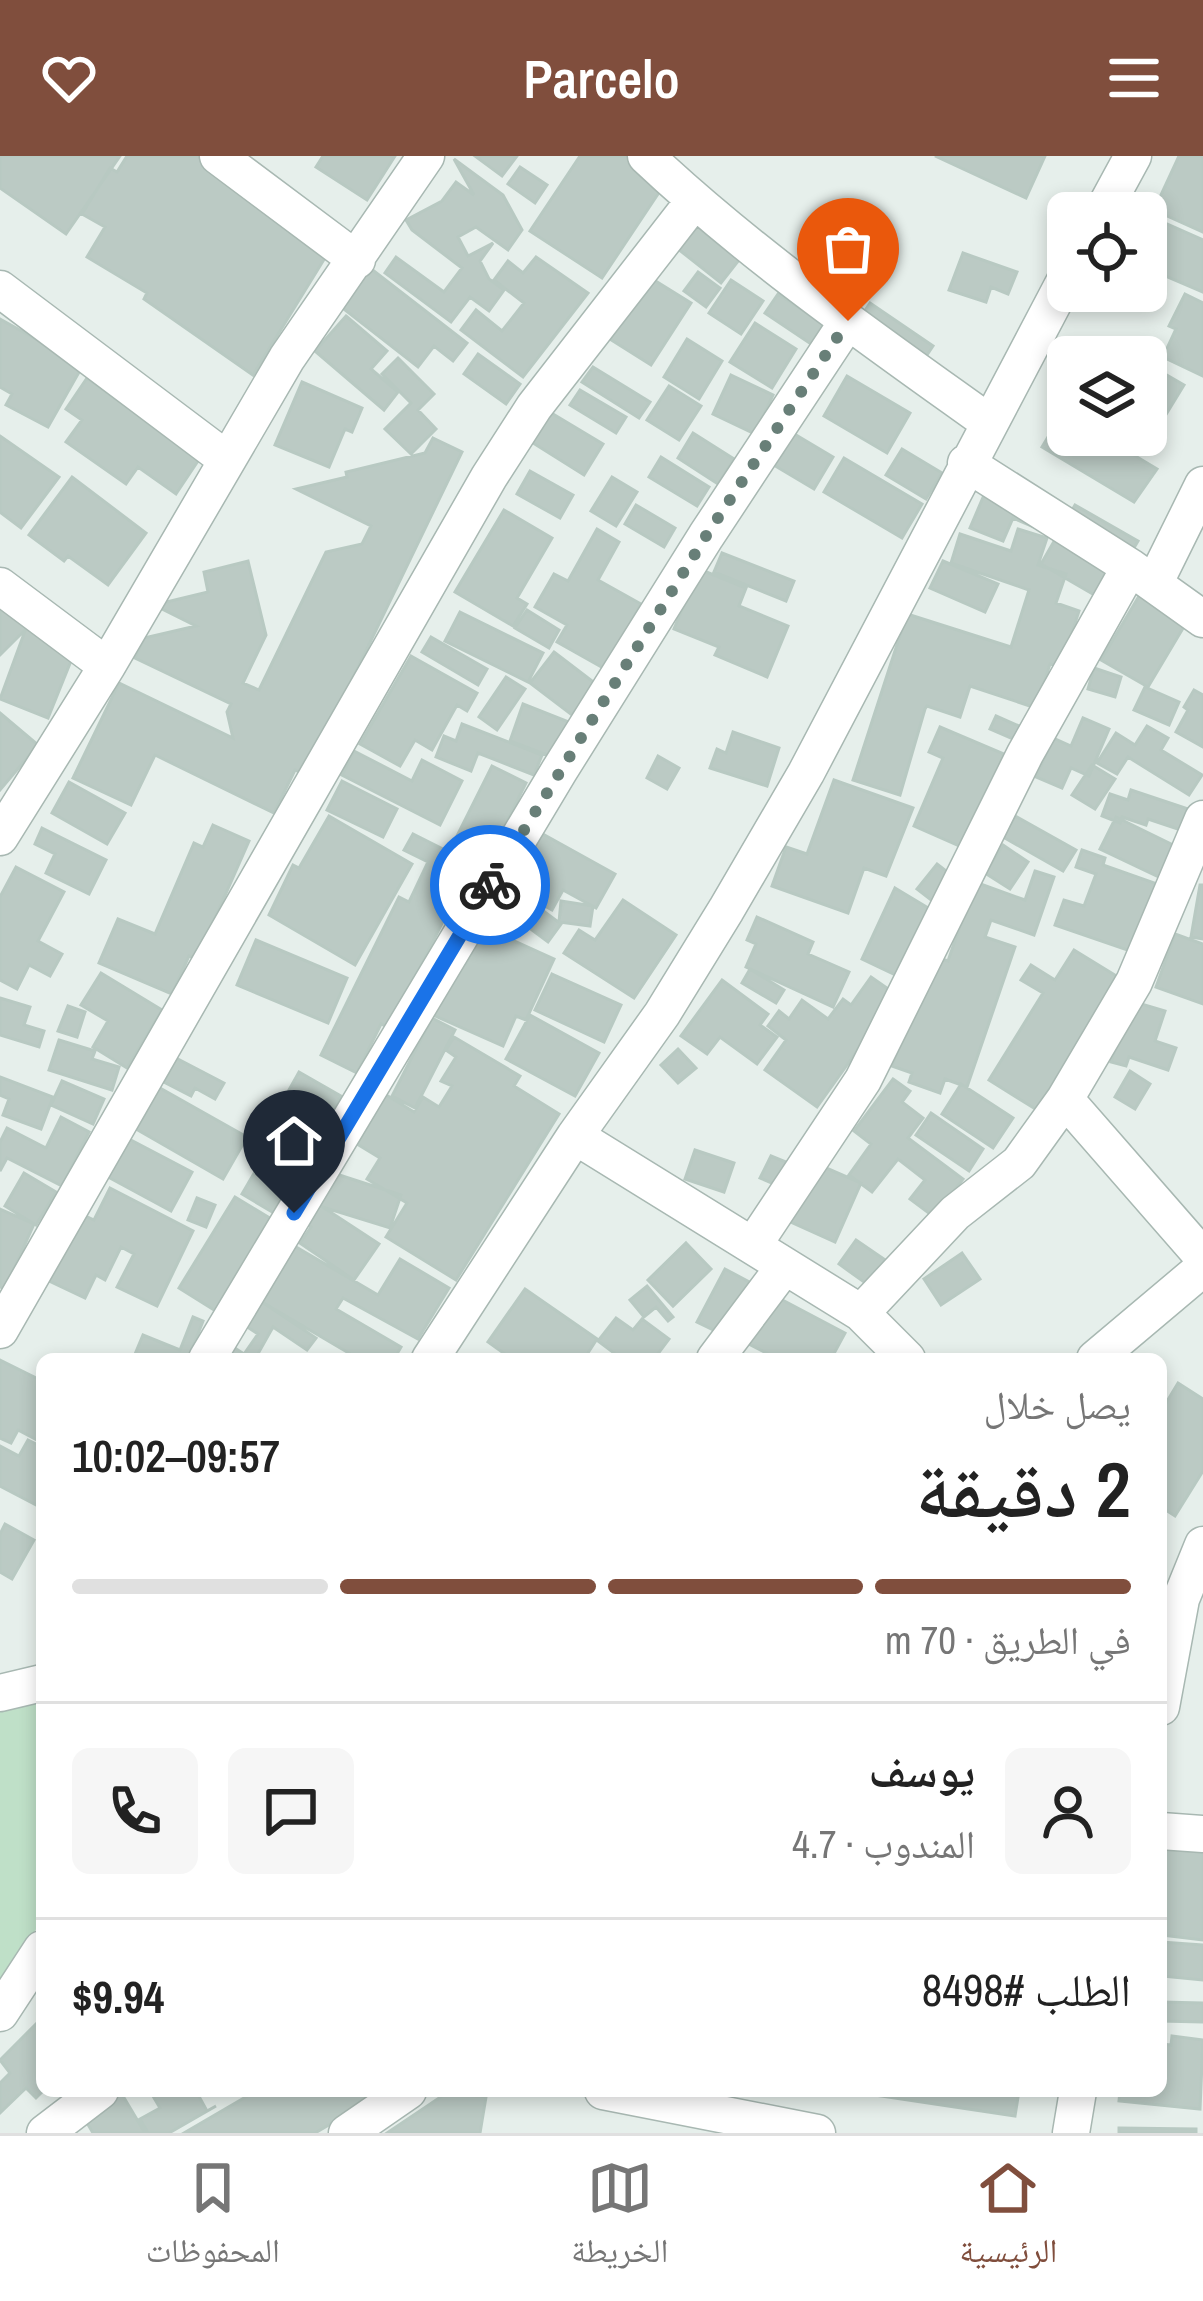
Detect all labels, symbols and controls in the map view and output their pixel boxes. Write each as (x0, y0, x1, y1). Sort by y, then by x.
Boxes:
text: Parcelo (523, 42, 680, 115)
icon: heart (36, 45, 102, 111)
icon: menu (1101, 45, 1167, 111)
map controls (1047, 192, 1167, 456)
button: locate (1047, 192, 1167, 312)
pin (797, 198, 899, 321)
icon: bag (815, 216, 881, 282)
button: layers (1047, 336, 1167, 456)
courier (430, 825, 550, 945)
icon: bike (457, 852, 523, 918)
pin (243, 1090, 345, 1213)
icon: home (261, 1108, 327, 1174)
text: يصل خلال (984, 1379, 1131, 1431)
text: 09:57–10:02 (72, 1425, 280, 1486)
text: 2 دقيقة (916, 1436, 1131, 1541)
text: في الطريق · 70 m (885, 1614, 1131, 1666)
text: يوسف (869, 1740, 975, 1801)
button: phone (72, 1748, 198, 1874)
button: chat (228, 1748, 354, 1874)
button: person (1005, 1748, 1131, 1874)
text: المندوب · 4.7 (792, 1818, 975, 1870)
text: الطلب #8498 (922, 1959, 1131, 2020)
text: $9.94 (72, 1966, 164, 2027)
tab: المحفوظات (146, 2155, 280, 2283)
tab: الخريطة (571, 2155, 668, 2283)
tab: الرئيسية (960, 2155, 1057, 2283)

